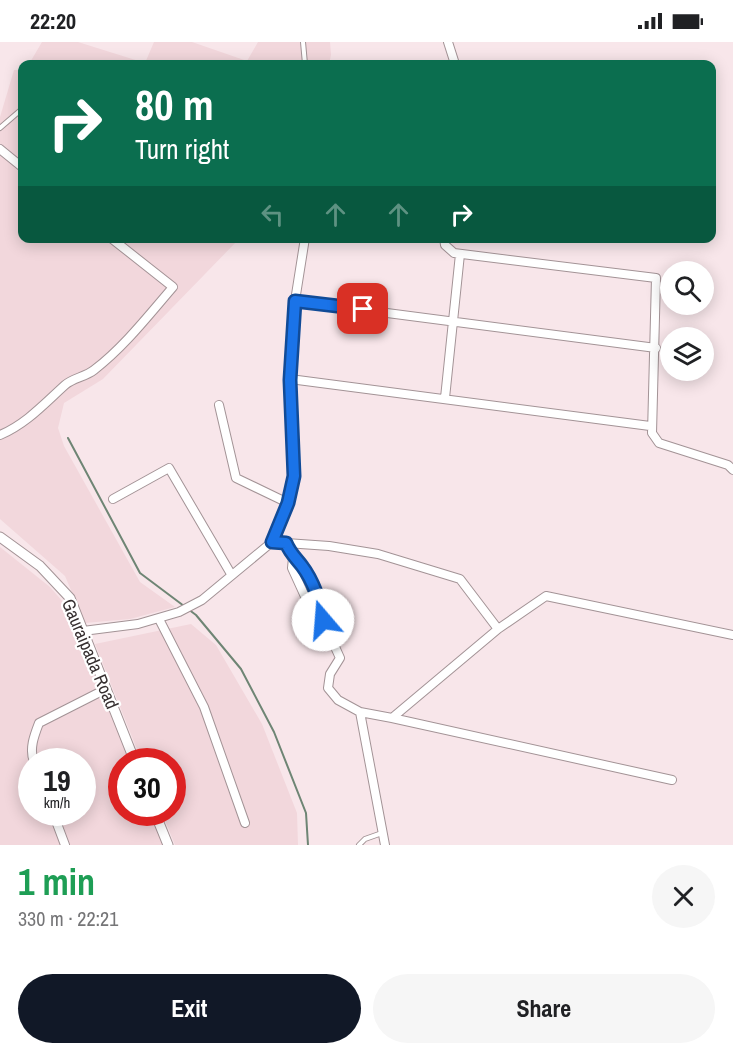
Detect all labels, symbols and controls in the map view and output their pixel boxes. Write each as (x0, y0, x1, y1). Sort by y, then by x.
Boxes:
text: 22:20 (30, 6, 76, 36)
text: 80 m (135, 77, 214, 133)
icon: right (36, 84, 114, 162)
text: Turn right (135, 131, 229, 167)
icon: left (256, 198, 289, 231)
icon: ahead (319, 198, 352, 231)
icon: ahead (382, 198, 415, 231)
icon: right (445, 198, 478, 231)
map controls (660, 261, 714, 381)
button: search (660, 261, 714, 315)
pin (337, 283, 388, 334)
icon: arrive (346, 292, 379, 325)
button: layers (660, 327, 714, 381)
position arrow (291, 588, 355, 652)
street label: Gauraipada Road (56, 595, 125, 713)
speed limit sign: 30 (108, 748, 186, 826)
text: 19 (43, 760, 71, 800)
text: km/h (44, 792, 70, 813)
text: 1 min (18, 858, 95, 906)
button: close (652, 865, 715, 928)
text: 330 m · 22:21 (18, 905, 118, 932)
button: Exit (18, 974, 361, 1043)
button: Share (373, 974, 715, 1043)

